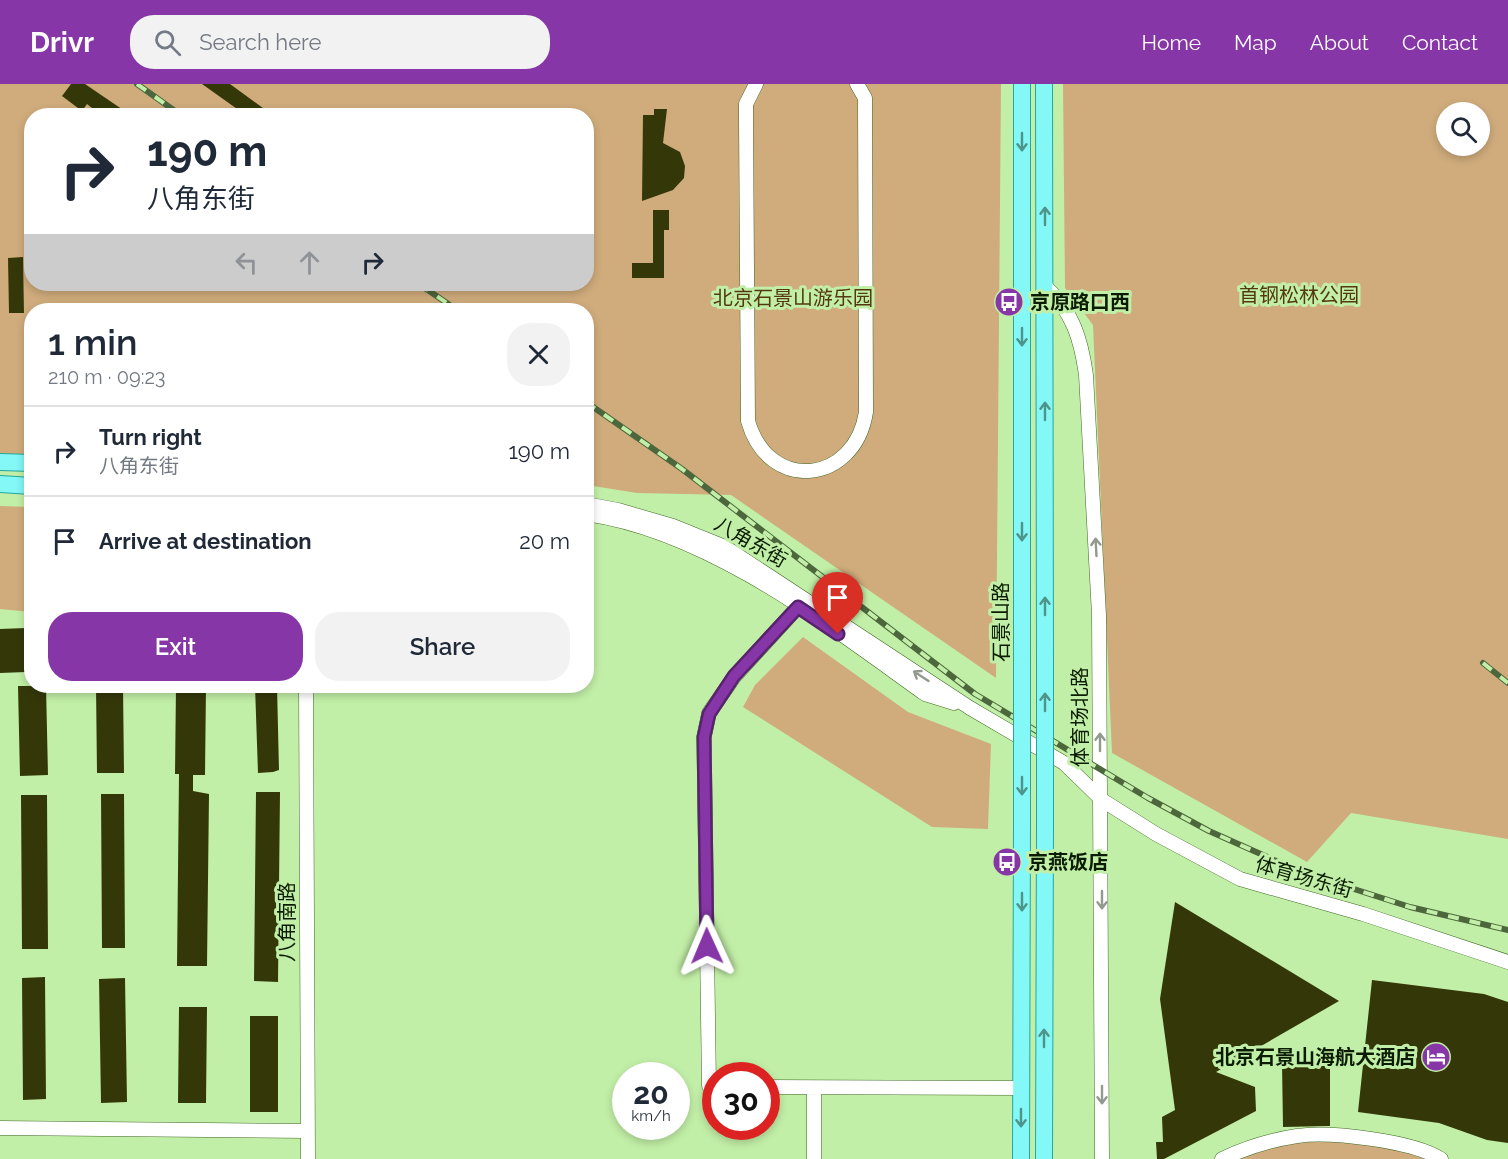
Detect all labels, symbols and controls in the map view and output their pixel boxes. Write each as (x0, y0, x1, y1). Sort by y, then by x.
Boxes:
search box (130, 15, 550, 69)
text: Drivr (30, 26, 94, 59)
icon: search (151, 26, 184, 59)
text: Search here (199, 29, 321, 55)
text: Home (1142, 30, 1201, 55)
text: Map (1234, 30, 1277, 55)
text: About (1310, 30, 1369, 55)
text: Contact (1402, 30, 1478, 55)
map controls (1436, 102, 1490, 156)
button: search (1436, 102, 1490, 156)
text: 190 m (147, 127, 267, 176)
icon: right (48, 132, 126, 210)
one-way arrow (1016, 132, 1028, 152)
text: 八角东街 (147, 183, 255, 214)
one-way arrow (1039, 206, 1051, 226)
icon: left (230, 246, 263, 279)
icon: ahead (293, 246, 326, 279)
icon: right (356, 246, 389, 279)
park label: 首钢松林公园 (1239, 283, 1359, 307)
park label: 北京石景山游乐园 (713, 286, 873, 310)
bus stop icon: 京原路口西 (993, 286, 1025, 318)
place label: 京原路口西 (1030, 290, 1130, 314)
text: 1 min (48, 321, 137, 363)
button: close (507, 323, 570, 386)
one-way arrow (1016, 327, 1028, 347)
text: 210 m · 09:23 (48, 365, 166, 389)
one-way arrow (1039, 401, 1051, 421)
text: Turn right (99, 424, 202, 450)
icon: right (48, 435, 81, 468)
text: 190 m (508, 438, 570, 464)
text: 八角东街 (99, 454, 179, 478)
street label: 八角东街 (710, 512, 792, 572)
one-way arrow (1016, 522, 1028, 542)
icon: arrive (48, 525, 81, 558)
text: Arrive at destination (99, 528, 312, 554)
text: 20 m (519, 528, 570, 554)
one-way arrow (1091, 537, 1102, 557)
pin (812, 572, 863, 634)
icon: arrive (821, 581, 854, 614)
street label: 石景山路 (989, 582, 1013, 662)
one-way arrow (1039, 596, 1051, 616)
button: Exit (48, 612, 303, 681)
button: Share (315, 612, 570, 681)
street label: 体育场北路 (1068, 667, 1092, 767)
one-way arrow (913, 670, 930, 682)
one-way arrow (1039, 693, 1051, 713)
one-way arrow (1094, 732, 1106, 752)
one-way arrow (1016, 775, 1028, 795)
bus stop icon: 京燕饭店 (991, 846, 1023, 878)
place label: 京燕饭店 (1028, 850, 1108, 874)
street label: 体育场东街 (1253, 852, 1355, 902)
street label: 八角南路 (275, 882, 299, 962)
one-way arrow (1096, 890, 1108, 910)
one-way arrow (1016, 892, 1028, 912)
position arrow (675, 914, 739, 978)
one-way arrow (1038, 1028, 1050, 1048)
hotel icon: 北京石景山海航大酒店 (1420, 1041, 1452, 1073)
place label: 北京石景山海航大酒店 (1215, 1045, 1415, 1069)
speed limit sign: 30 (702, 1062, 780, 1140)
text: 20 (633, 1076, 669, 1111)
one-way arrow (1096, 1085, 1108, 1105)
text: km/h (631, 1107, 671, 1125)
one-way arrow (1015, 1108, 1027, 1128)

